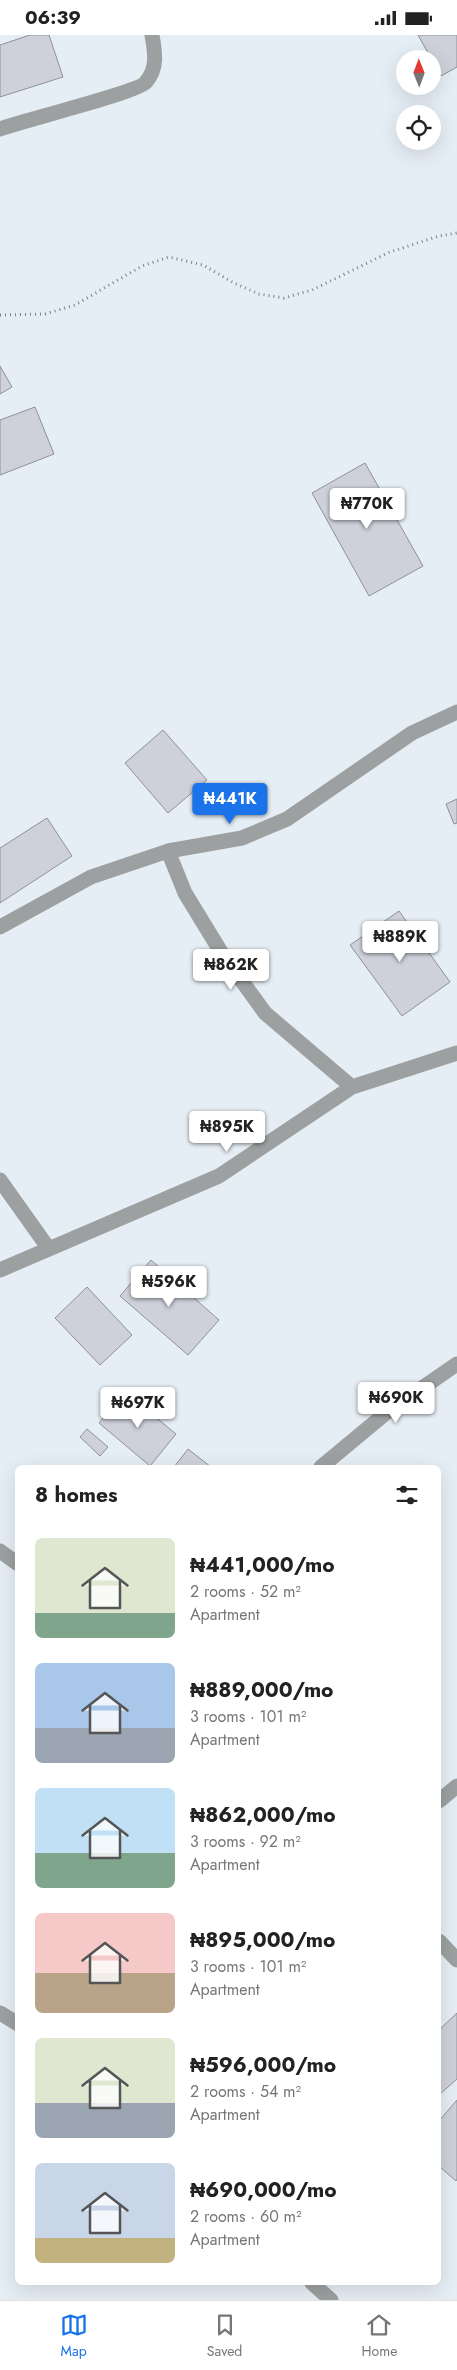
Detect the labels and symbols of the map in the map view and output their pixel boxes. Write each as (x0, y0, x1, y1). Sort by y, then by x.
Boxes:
north arrow (396, 50, 441, 95)
pin: ₦770K (332, 487, 402, 530)
pin: ₦441K (195, 783, 265, 825)
pin: ₦889K (365, 921, 435, 963)
pin: ₦862K (196, 949, 266, 991)
pin: ₦895K (192, 1111, 262, 1153)
pin: ₦596K (134, 1265, 204, 1308)
pin: ₦690K (361, 1381, 431, 1424)
pin: ₦697K (103, 1387, 173, 1429)

